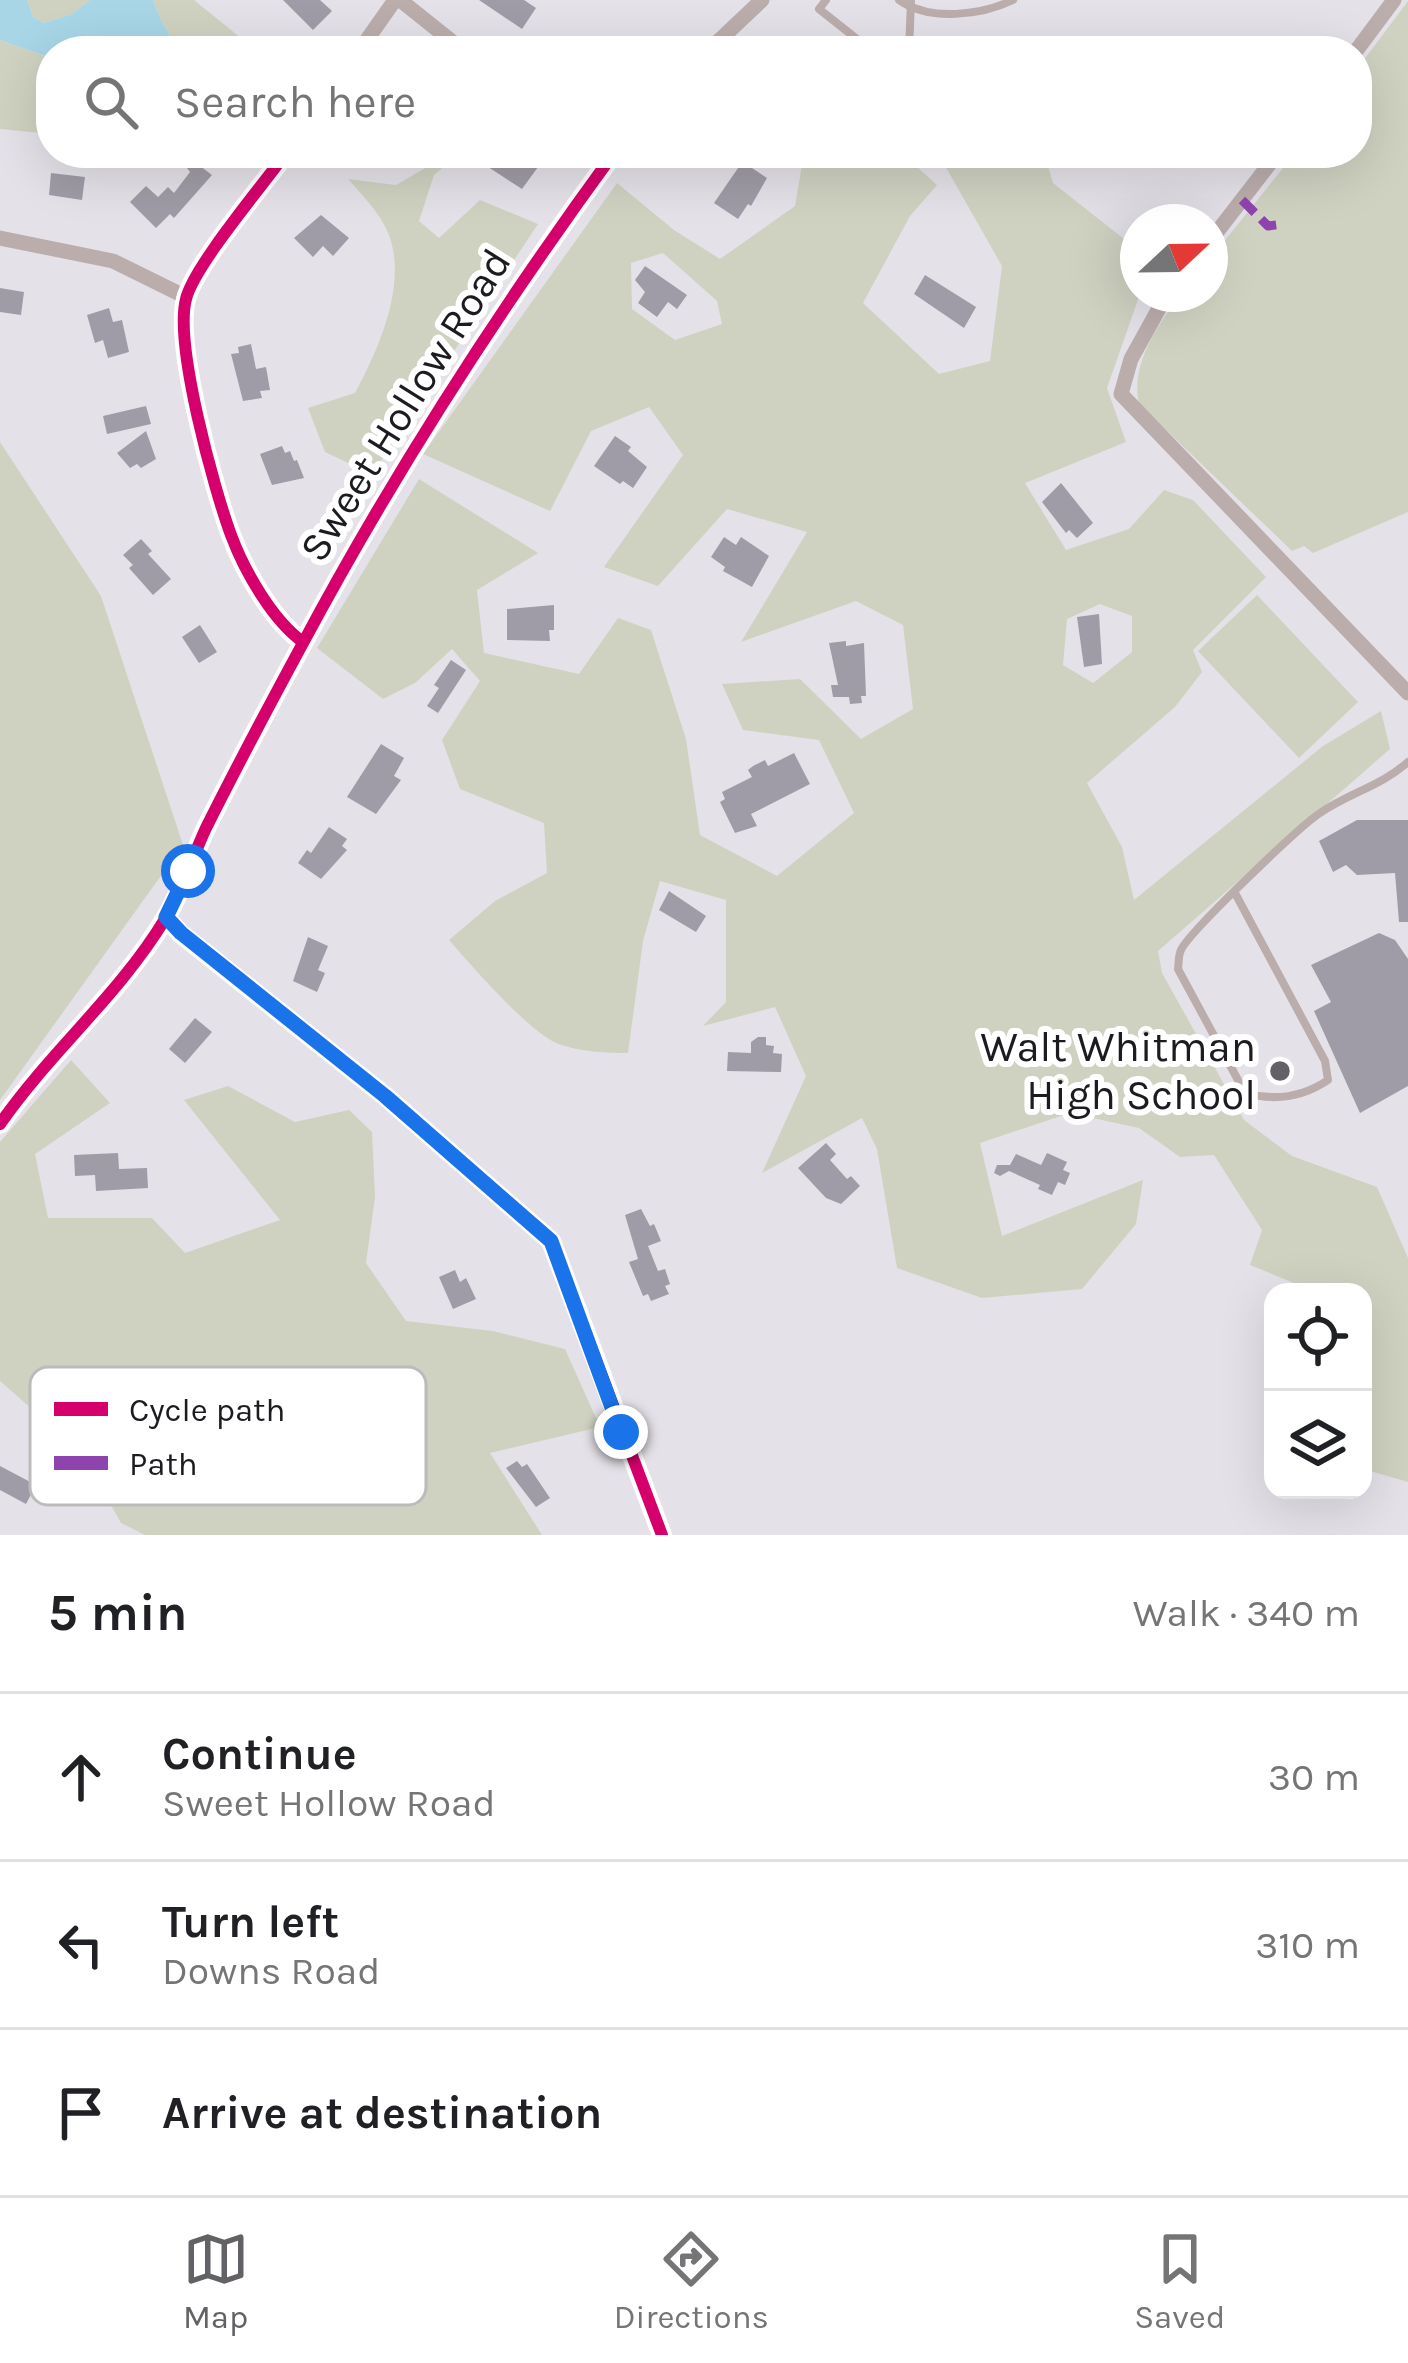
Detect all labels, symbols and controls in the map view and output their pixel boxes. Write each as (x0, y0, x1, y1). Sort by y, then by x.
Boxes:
search box (36, 36, 1372, 168)
icon: search (78, 69, 144, 135)
text: Search here (174, 76, 416, 128)
north arrow (1120, 204, 1228, 312)
street label: Sweet Hollow Road (289, 239, 521, 571)
route start (161, 844, 215, 898)
place label: Walt Whitman High School (980, 1022, 1256, 1120)
marker: Walt Whitman High School (1267, 1058, 1293, 1084)
map controls (1264, 1283, 1372, 1499)
button: locate (1264, 1283, 1372, 1391)
legend (30, 1367, 426, 1505)
text: Cycle path (129, 1391, 285, 1429)
button: layers (1264, 1391, 1372, 1499)
route end (594, 1405, 648, 1459)
text: Path (129, 1445, 198, 1483)
text: 5 min (48, 1583, 188, 1643)
text: Walk · 340 m (1133, 1590, 1360, 1636)
text: Continue (162, 1728, 357, 1780)
icon: ahead (48, 1744, 114, 1810)
text: 30 m (1268, 1754, 1360, 1800)
text: Sweet Hollow Road (162, 1780, 496, 1826)
text: Turn left (162, 1896, 339, 1948)
icon: left (48, 1912, 114, 1978)
text: 310 m (1255, 1922, 1360, 1968)
text: Downs Road (162, 1948, 380, 1994)
icon: arrive (48, 2080, 114, 2146)
text: Arrive at destination (162, 2087, 602, 2139)
tab: Map (183, 2226, 249, 2336)
tab: Directions (614, 2226, 769, 2336)
tab: Saved (1134, 2226, 1225, 2336)

